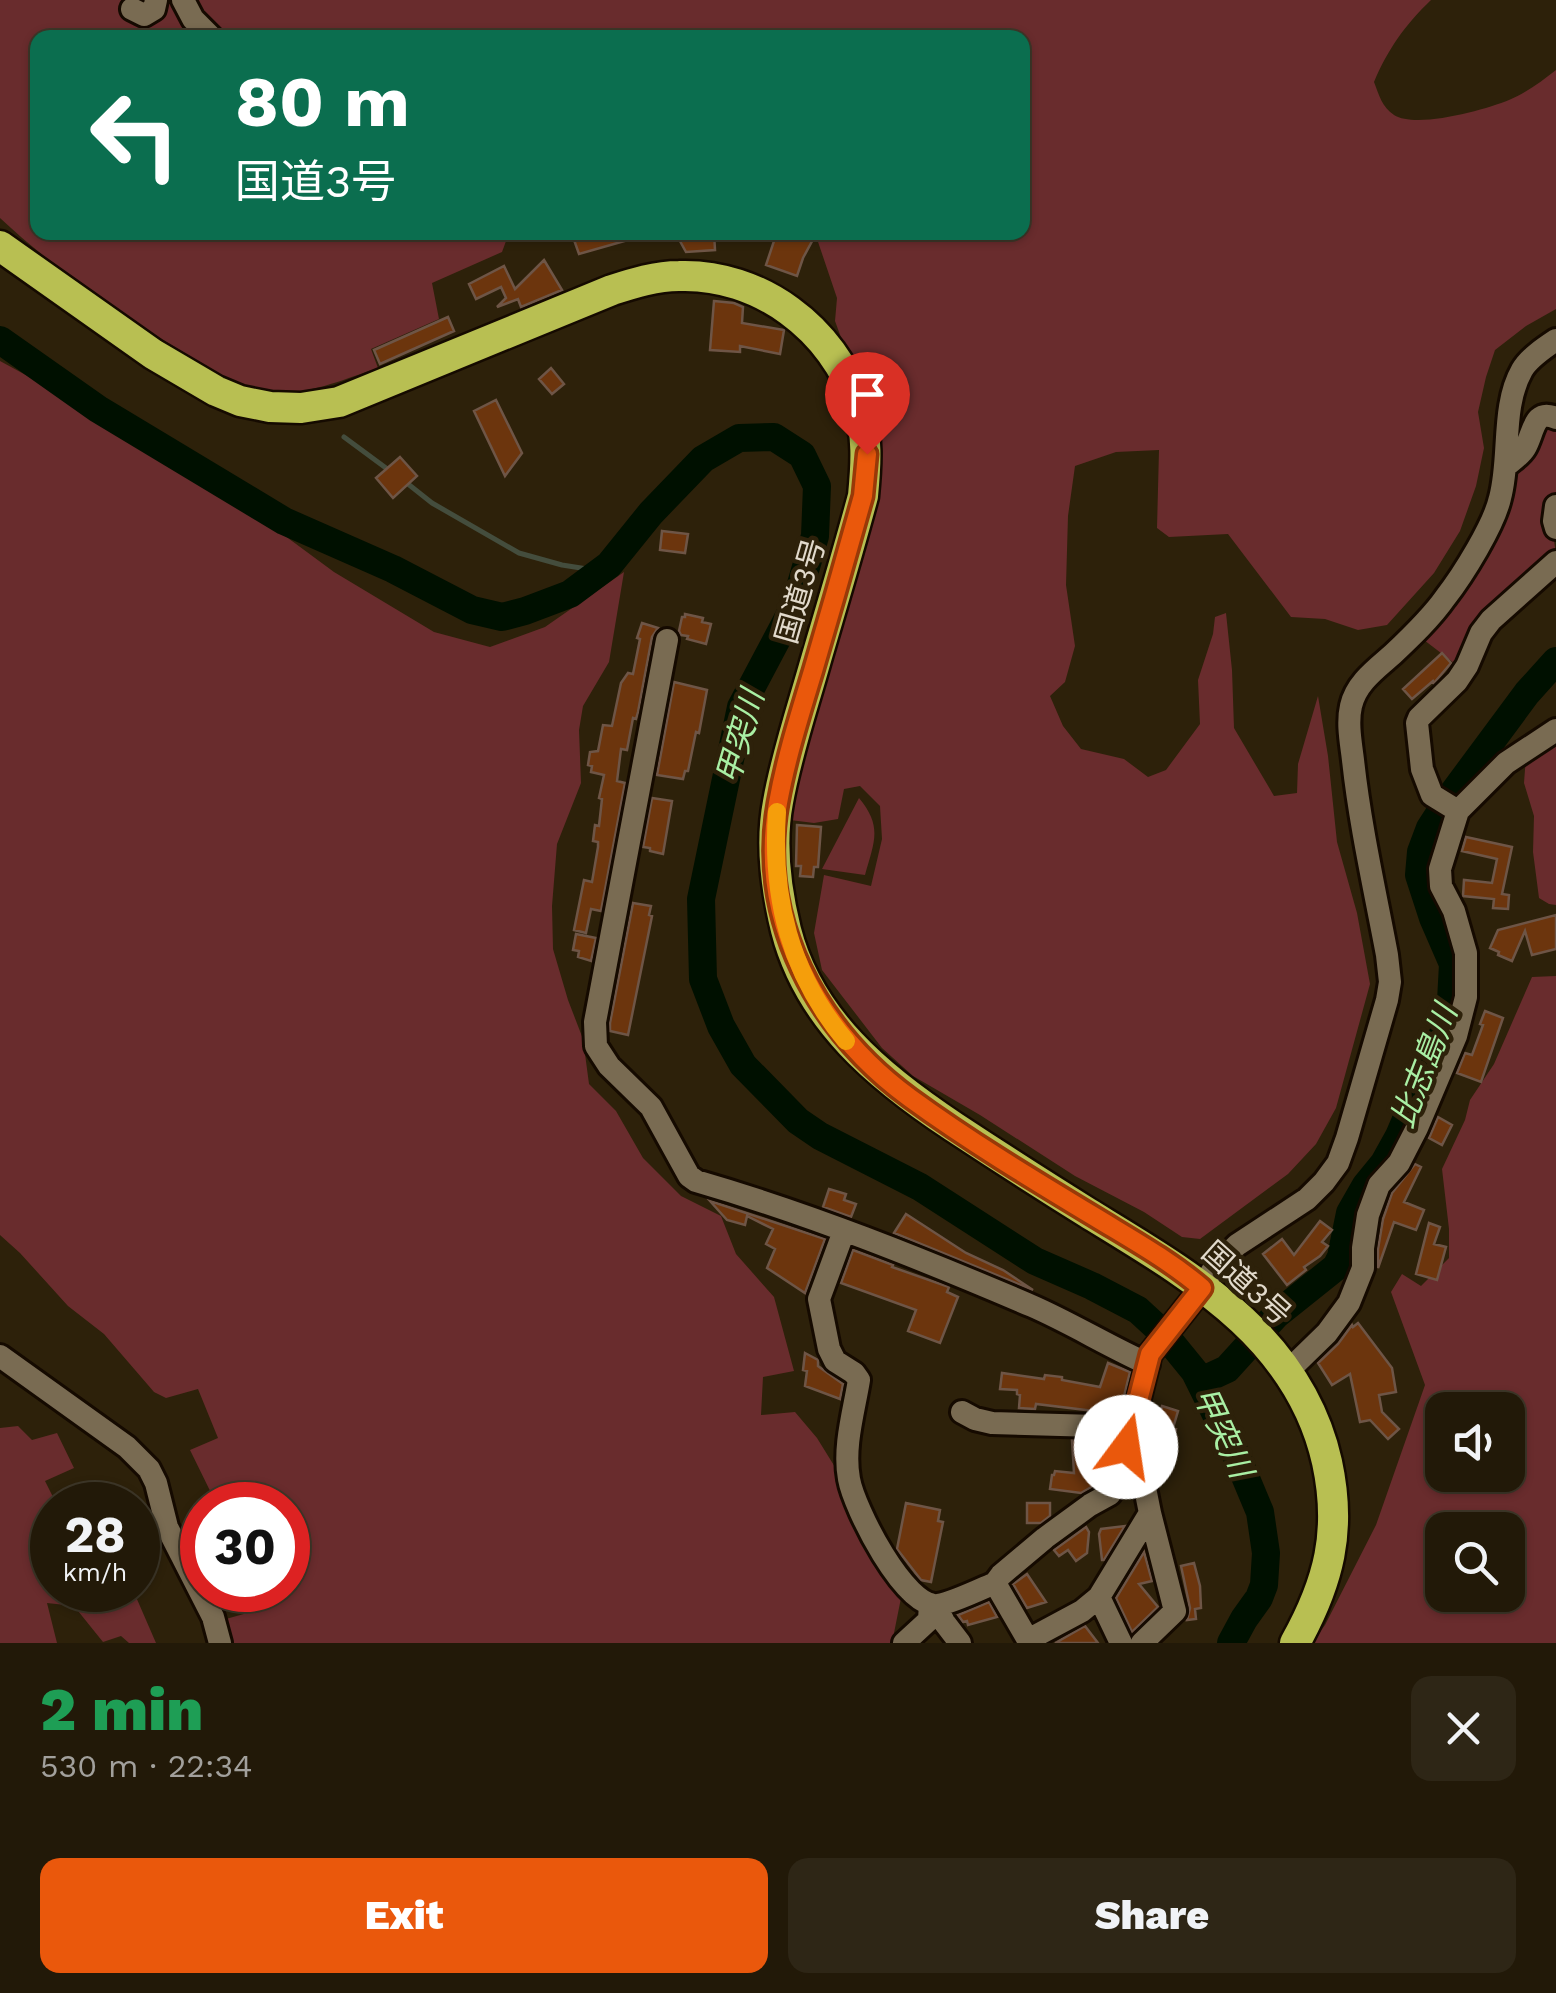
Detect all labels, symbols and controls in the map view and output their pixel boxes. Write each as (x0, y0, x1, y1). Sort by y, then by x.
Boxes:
text: 80 m (235, 61, 410, 143)
icon: left (70, 70, 200, 200)
text: 国道3号 (235, 155, 396, 208)
pin (825, 352, 910, 455)
icon: arrive (840, 367, 895, 422)
street label: 国道3号 (768, 535, 832, 647)
water label: 甲突川 (709, 683, 772, 788)
water label: 比志島川 (1383, 997, 1466, 1133)
street label: 国道3号 (1195, 1234, 1299, 1332)
water label: 甲突川 (1185, 1380, 1262, 1486)
map controls (1425, 1392, 1525, 1612)
button: sound (1425, 1392, 1525, 1492)
position arrow (1074, 1395, 1178, 1499)
speed limit sign: 30 (180, 1482, 310, 1612)
text: 28 (64, 1505, 126, 1564)
button: search (1425, 1512, 1525, 1612)
text: km/h (63, 1558, 127, 1587)
text: 2 min (40, 1674, 204, 1745)
button: close (1411, 1676, 1516, 1781)
text: 530 m · 22:34 (40, 1747, 253, 1785)
button: Exit (40, 1858, 768, 1973)
button: Share (788, 1858, 1516, 1973)

